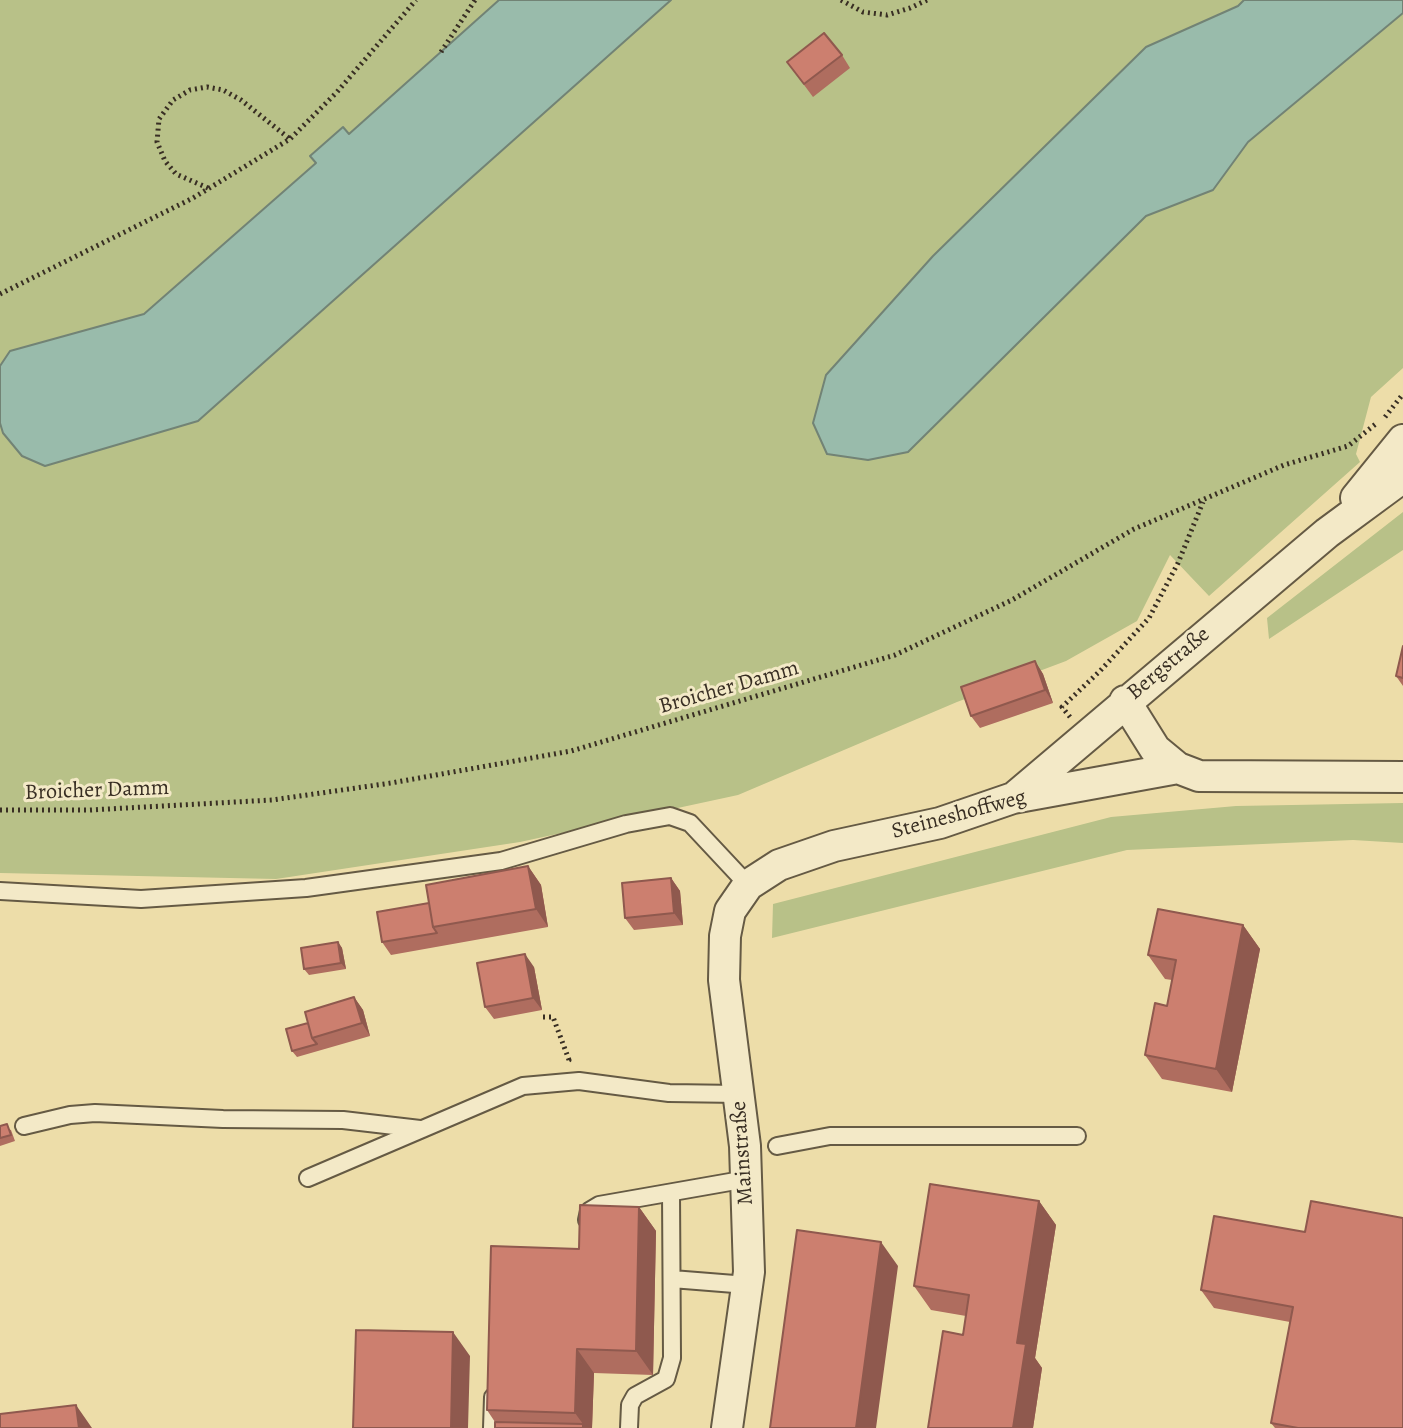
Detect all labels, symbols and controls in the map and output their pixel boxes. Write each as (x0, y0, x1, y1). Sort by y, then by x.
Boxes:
street label: Bergstraße (1122, 622, 1216, 706)
street label: Broicher Damm (656, 655, 802, 721)
street label: Broicher Damm (24, 775, 170, 807)
street label: Steineshoffweg (889, 784, 1029, 846)
street label: Mainstraße (726, 1100, 760, 1206)

